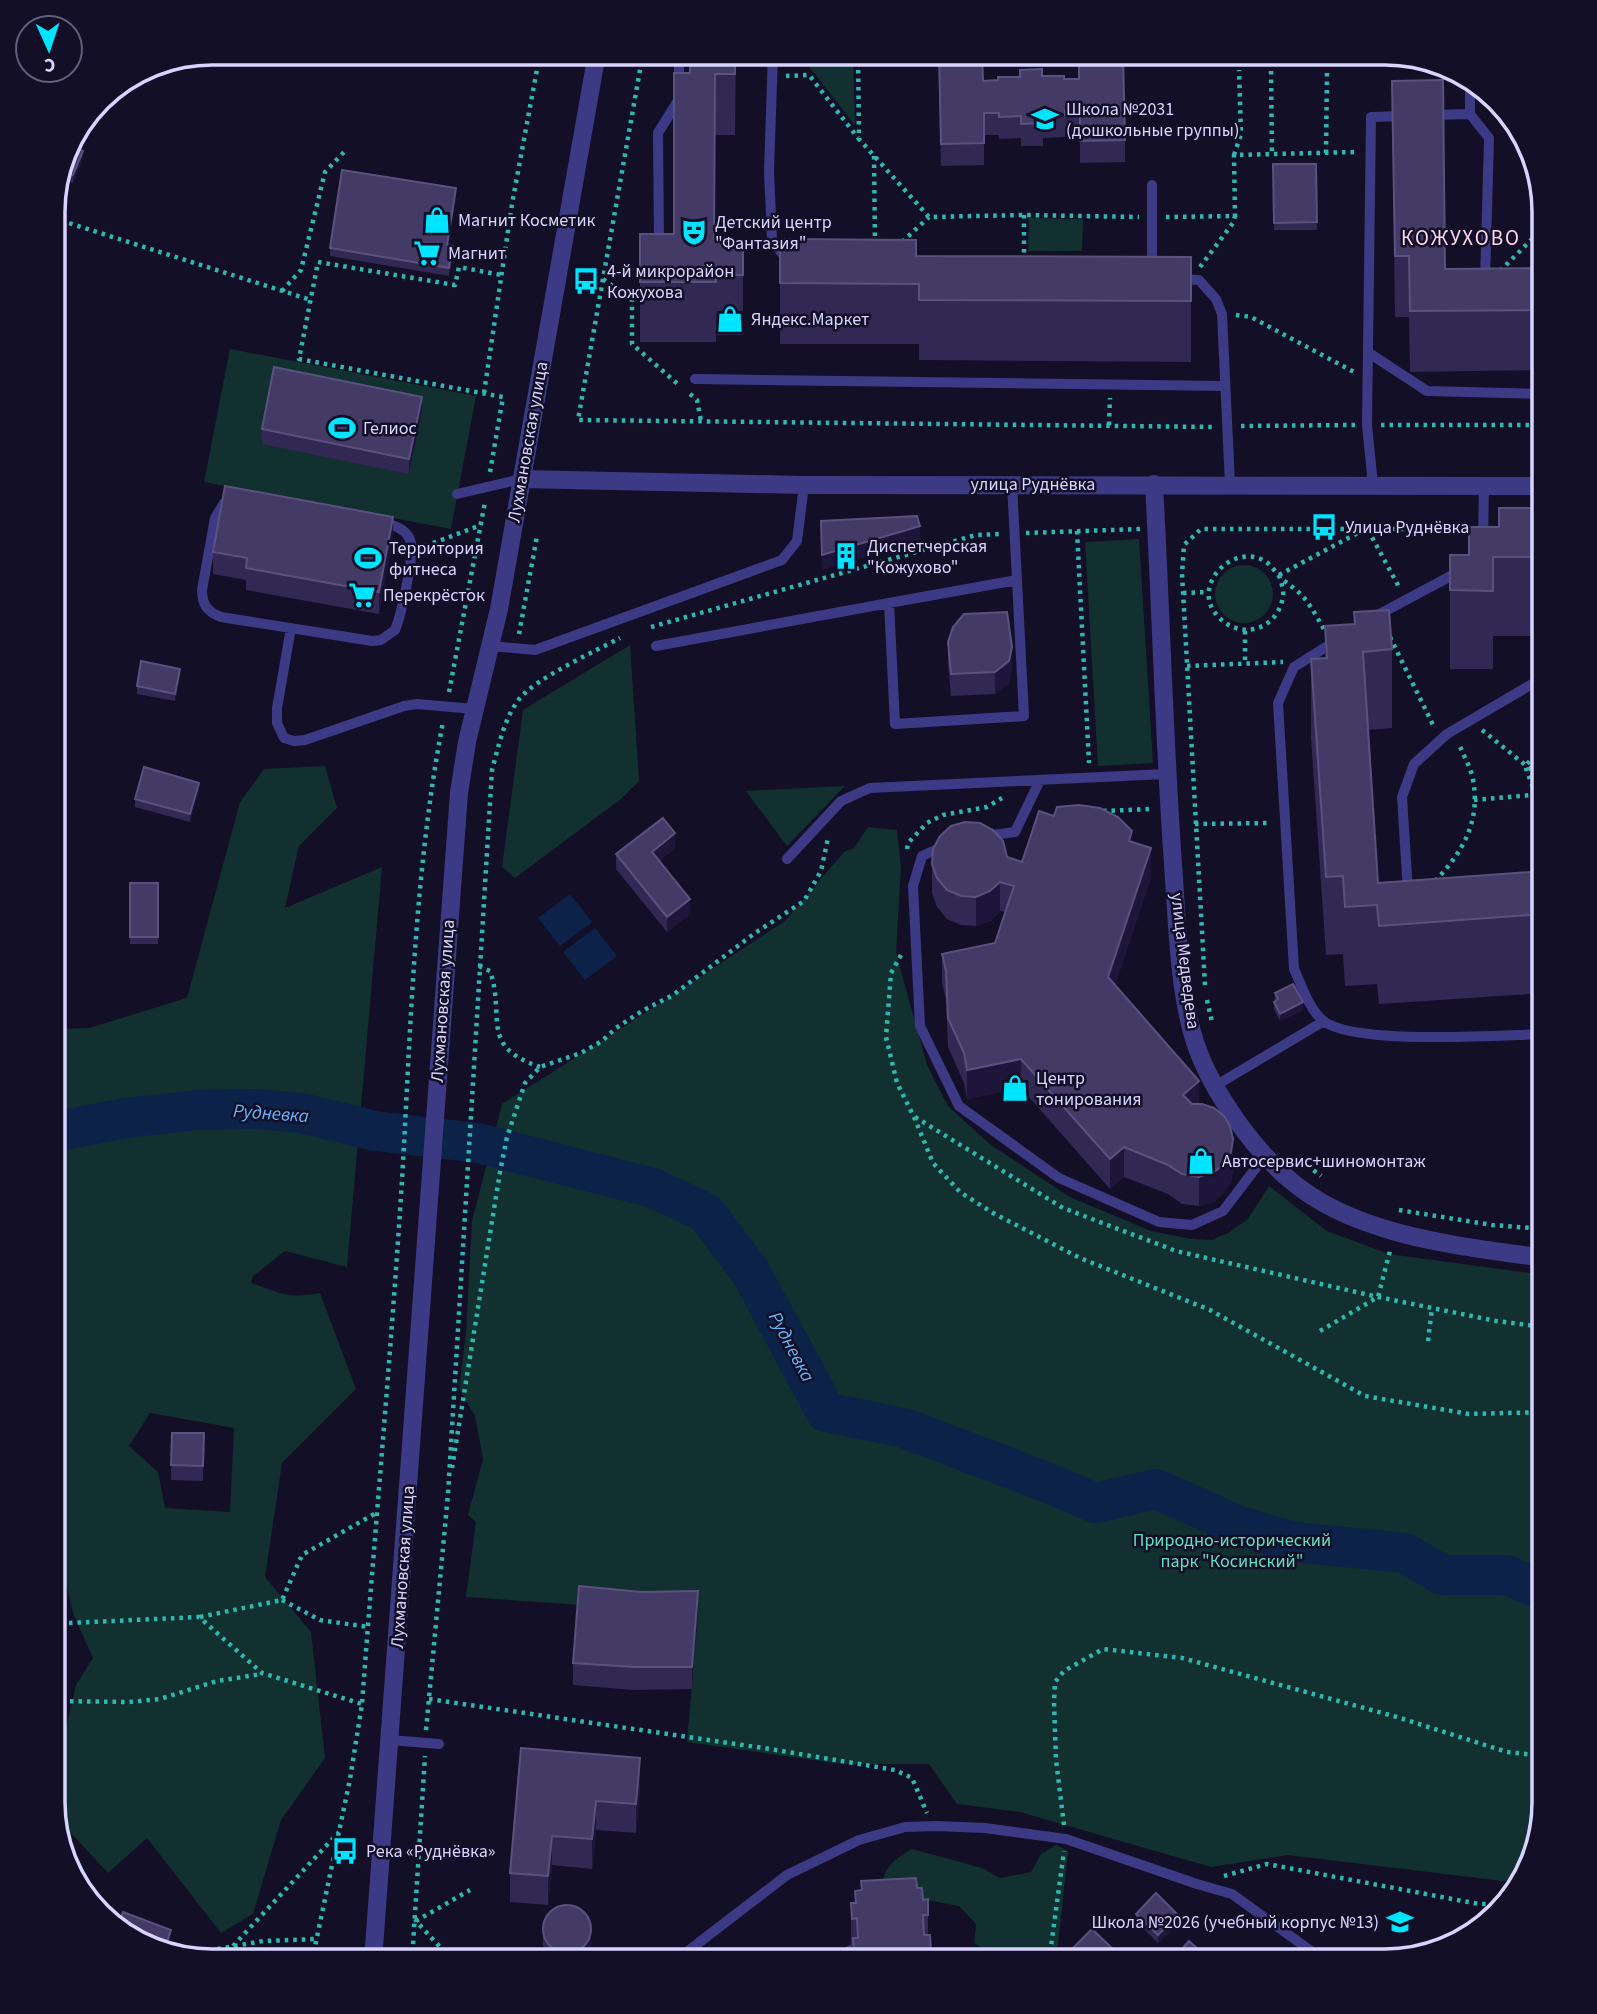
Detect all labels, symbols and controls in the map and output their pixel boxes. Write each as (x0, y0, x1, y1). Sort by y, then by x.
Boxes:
north arrow (14, 14, 84, 84)
text: С (44, 51, 56, 78)
place label: Школа №2031 (дошкольные группы) (1066, 97, 1239, 143)
school or university icon: Школа №2031 (дошкольные группы) (1030, 104, 1060, 134)
shop icon: Магнит Косметик (422, 205, 452, 235)
place label: Магнит Косметик (458, 208, 596, 233)
place label: Детский центр "Фантазия" (715, 210, 832, 256)
theatre icon: Детский центр "Фантазия" (679, 217, 709, 247)
district label: КОЖУХОВО (1401, 223, 1521, 253)
supermarket icon: Магнит (412, 238, 442, 268)
place label: Магнит (448, 241, 506, 266)
place label: 4-й микрорайон Кожухова (607, 259, 734, 305)
bus stop icon: 4-й микрорайон Кожухова (571, 266, 601, 296)
shop icon: Яндекс.Маркет (715, 304, 745, 334)
place label: Яндекс.Маркет (751, 307, 869, 332)
street label: Лухмановская улица (502, 360, 554, 524)
sports icon: Гелиос (327, 413, 357, 443)
place label: Гелиос (363, 416, 417, 441)
street label: улица Руднёвка (971, 472, 1095, 497)
bus stop icon: Улица Руднёвка (1309, 512, 1339, 542)
place label: Улица Руднёвка (1345, 515, 1469, 540)
place label: Диспетчерская "Кожухово" (867, 534, 987, 580)
place label: Территория фитнеса (389, 536, 484, 582)
building icon: Диспетчерская "Кожухово" (831, 541, 861, 571)
sports icon: Территория фитнеса (353, 543, 383, 573)
supermarket icon: Перекрёсток (347, 580, 377, 610)
place label: Перекрёсток (383, 583, 485, 608)
street label: улица Медведева (1164, 891, 1206, 1031)
street label: Лухмановская улица (425, 919, 461, 1083)
place label: Центр тонирования (1036, 1066, 1142, 1112)
shop icon: Центр тонирования (1000, 1073, 1030, 1103)
water label: Рудневка (232, 1098, 310, 1130)
shop icon: Автосервис+шиномонтаж (1186, 1146, 1216, 1176)
place label: Автосервис+шиномонтаж (1222, 1149, 1426, 1174)
water label: Рудневка (761, 1307, 821, 1387)
street label: Лухмановская улица (385, 1485, 421, 1649)
park label: Природно-исторический парк "Косинский" (1133, 1528, 1331, 1574)
bus stop icon: Река «Руднёвка» (330, 1836, 360, 1866)
place label: Река «Руднёвка» (366, 1839, 496, 1864)
school or university icon: Школа №2026 (учебный корпус №13) (1385, 1907, 1415, 1937)
place label: Школа №2026 (учебный корпус №13) (1091, 1910, 1379, 1935)

